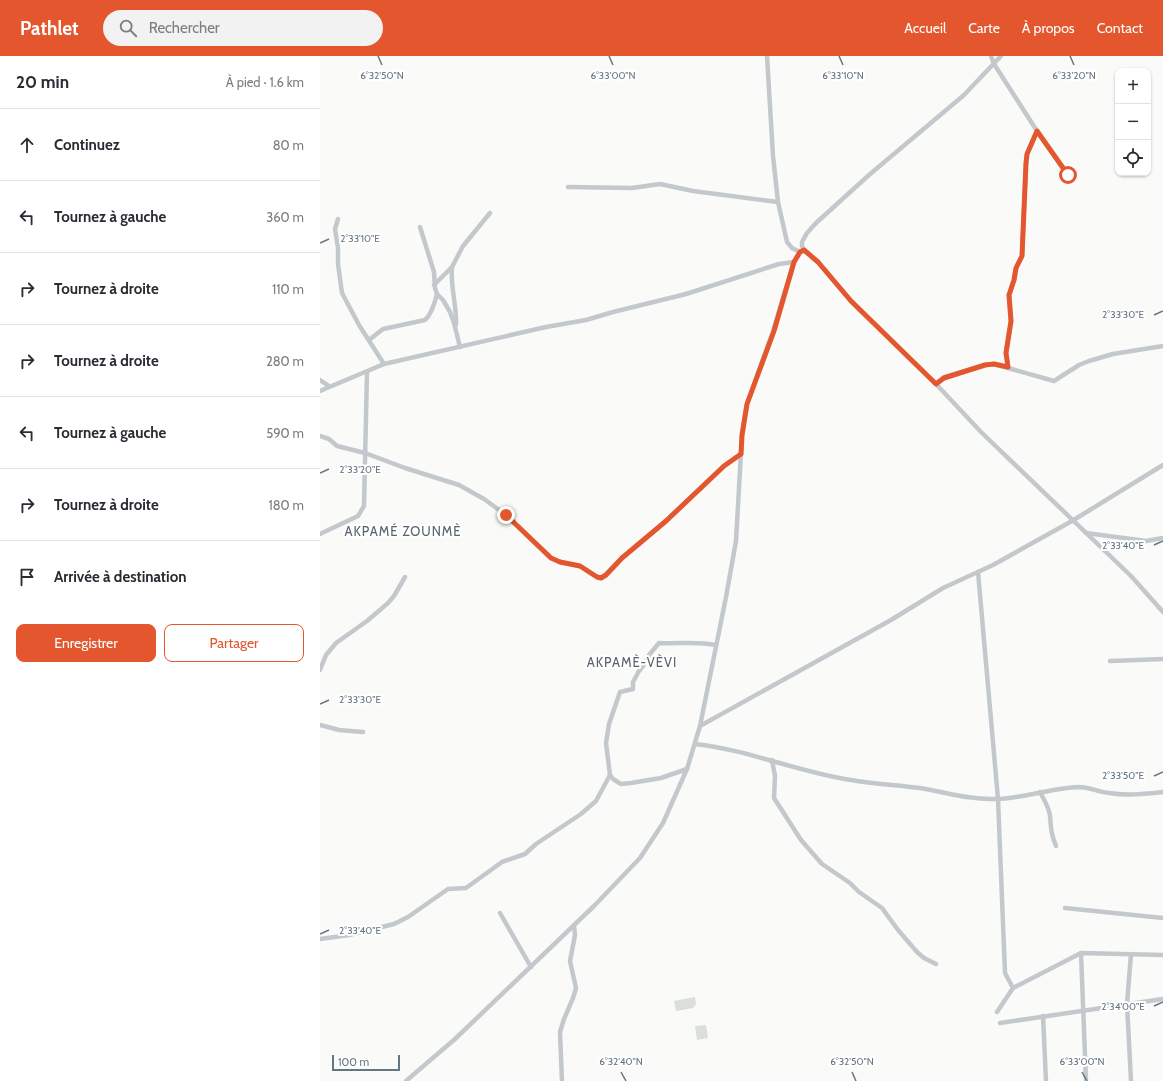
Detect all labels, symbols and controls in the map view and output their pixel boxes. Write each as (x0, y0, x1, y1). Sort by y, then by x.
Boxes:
search box (103, 10, 383, 46)
text: Pathlet (20, 17, 79, 40)
icon: search (117, 17, 139, 39)
text: Rechercher (149, 19, 220, 37)
text: Accueil (904, 19, 946, 37)
text: Carte (968, 19, 1000, 37)
text: À propos (1022, 19, 1075, 37)
text: Contact (1097, 19, 1143, 37)
map controls (1115, 68, 1151, 176)
button: + (1115, 68, 1151, 104)
text: 6°32'50"N (360, 69, 404, 82)
text: 6°33'00"N (590, 69, 636, 82)
text: 6°33'10"N (822, 69, 864, 82)
text: 6°33'20"N (1052, 69, 1096, 82)
text: 20 min (16, 72, 69, 92)
text: À pied · 1.6 km (226, 74, 304, 90)
button: − (1115, 104, 1151, 140)
icon: ahead (16, 134, 38, 156)
text: Continuez (54, 136, 120, 154)
text: 80 m (273, 137, 304, 153)
button: locate (1115, 140, 1151, 176)
route start (1059, 166, 1077, 184)
icon: left (16, 206, 38, 228)
text: Tournez à gauche (54, 208, 166, 226)
text: 360 m (266, 209, 304, 225)
text: 2°33'10"E (340, 232, 380, 245)
icon: right (16, 278, 38, 300)
text: Tournez à droite (54, 280, 159, 298)
text: 110 m (272, 281, 304, 297)
text: 2°33'30"E (1102, 308, 1144, 321)
icon: right (16, 350, 38, 372)
text: Tournez à droite (54, 352, 159, 370)
text: 280 m (266, 353, 304, 369)
icon: left (16, 422, 38, 444)
text: Tournez à gauche (54, 424, 166, 442)
text: 590 m (266, 425, 304, 441)
text: 2°33'20"E (339, 463, 381, 476)
icon: right (16, 494, 38, 516)
text: Tournez à droite (54, 496, 159, 514)
text: 180 m (268, 497, 304, 513)
route end (497, 506, 515, 524)
district label: AKPAMÉ ZOUNMÈ (344, 522, 462, 539)
text: 2°33'40"E (1102, 539, 1144, 552)
icon: arrive (16, 566, 38, 588)
text: Arrivée à destination (54, 568, 186, 586)
button: Enregistrer (16, 624, 156, 662)
button: Partager (164, 624, 304, 662)
district label: AKPAMÈ-VÈVI (587, 653, 677, 670)
text: 2°33'30"E (339, 693, 381, 706)
text: 2°33'50"E (1102, 769, 1144, 782)
text: 2°33'40"E (339, 924, 381, 937)
text: 2°34'00"E (1101, 1000, 1145, 1013)
scale bar (332, 1053, 400, 1072)
text: 100 m (338, 1055, 369, 1069)
text: 6°32'40"N (599, 1055, 643, 1068)
text: 6°32'50"N (830, 1055, 874, 1068)
text: 6°33'00"N (1059, 1055, 1105, 1068)

